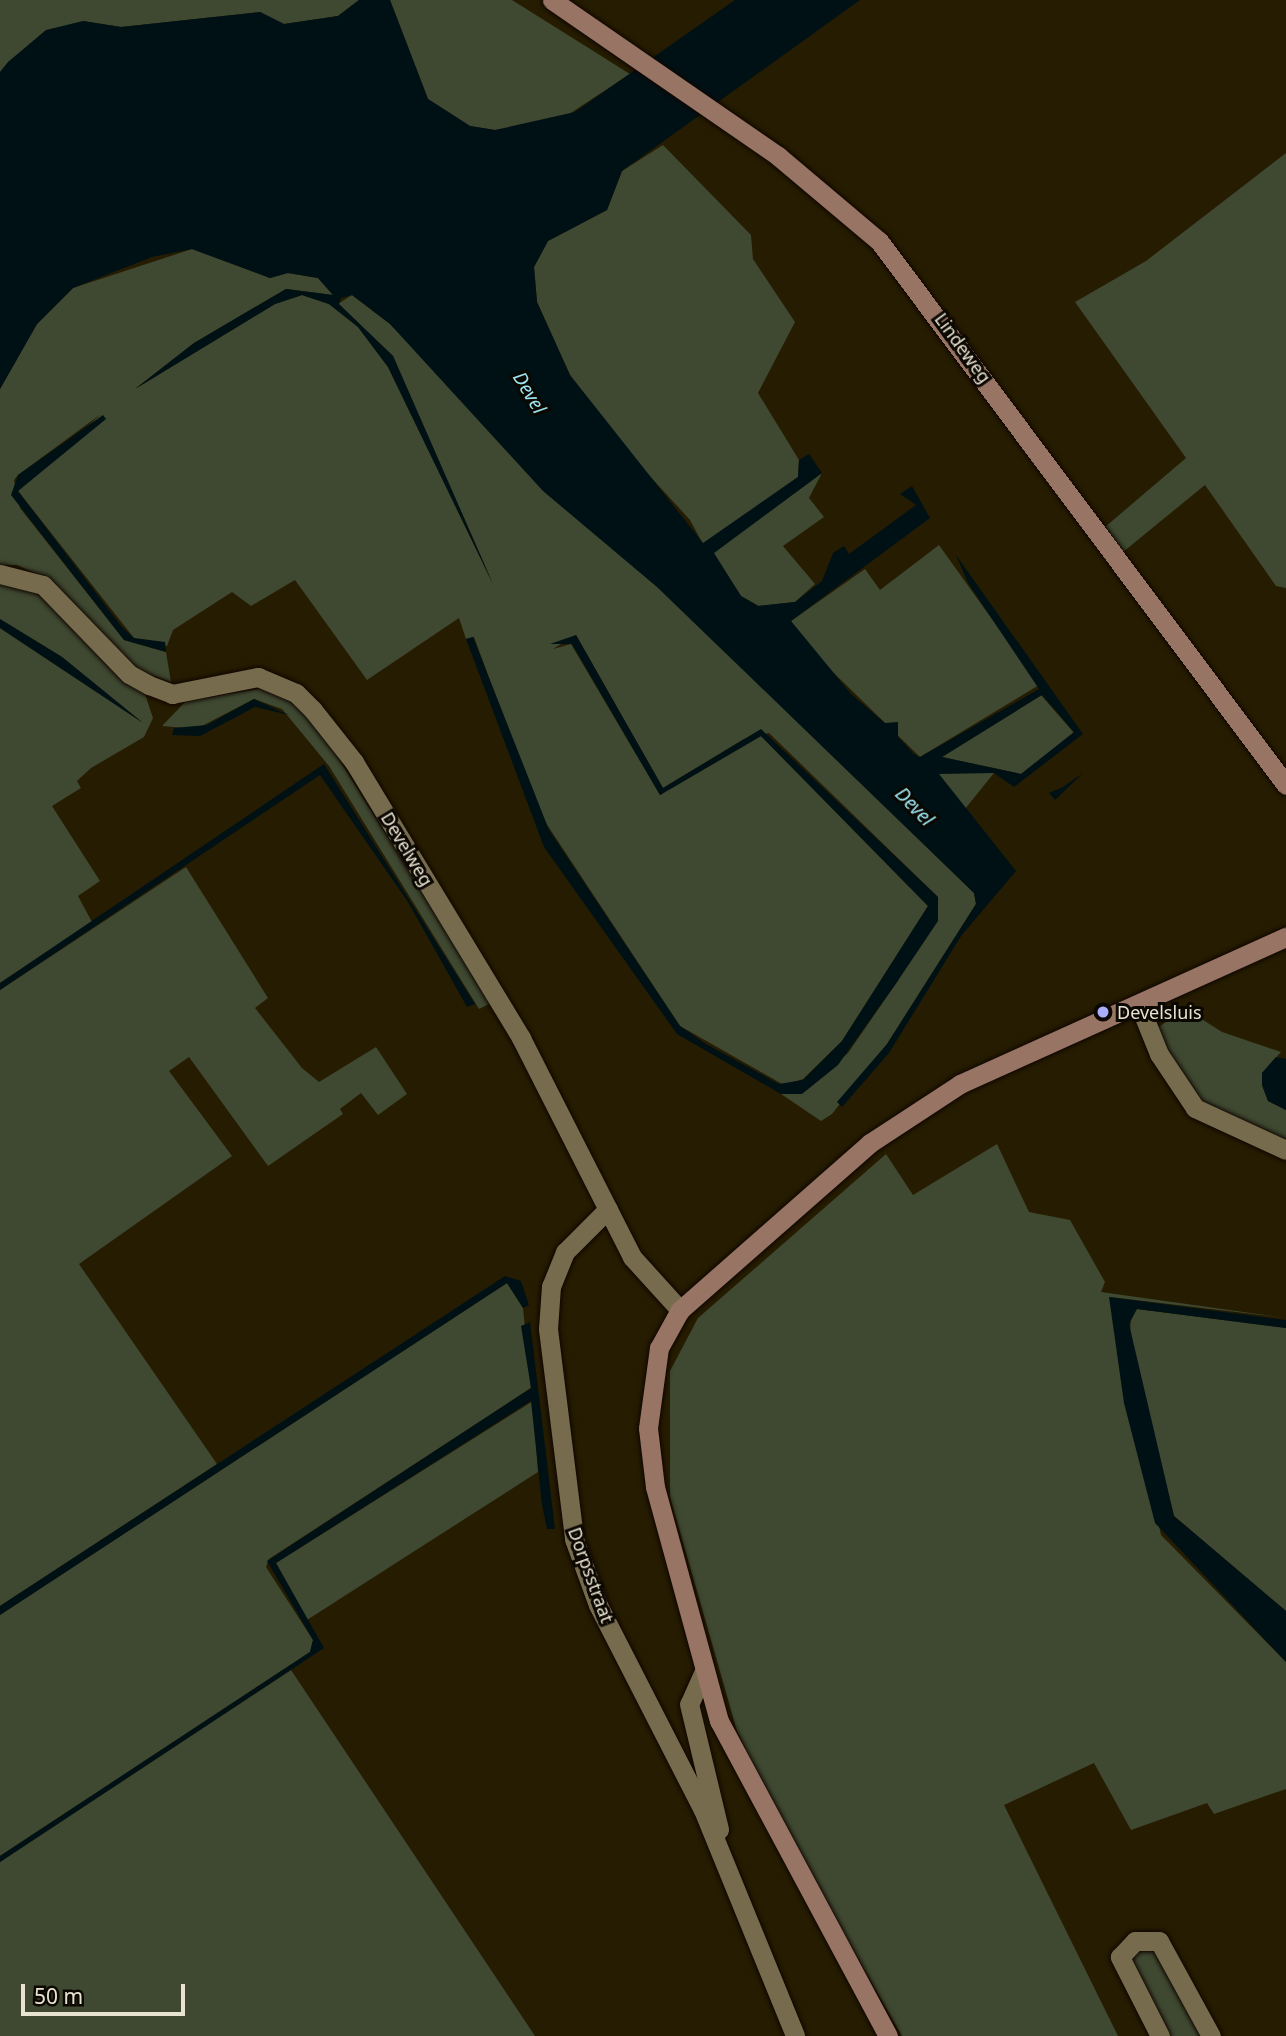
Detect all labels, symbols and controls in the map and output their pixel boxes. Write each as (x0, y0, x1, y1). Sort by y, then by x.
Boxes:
street label: Lindeweg (930, 309, 996, 387)
water label: Devel (508, 368, 550, 418)
water label: Devel (890, 783, 938, 831)
street label: Develweg (377, 808, 437, 890)
place label: Develsluis (1117, 1001, 1202, 1023)
marker: Develsluis (1095, 1004, 1111, 1020)
street label: Dorpsstraat (564, 1524, 618, 1626)
scale bar (24, 1969, 189, 2013)
text: 50 m (34, 1982, 83, 2010)

